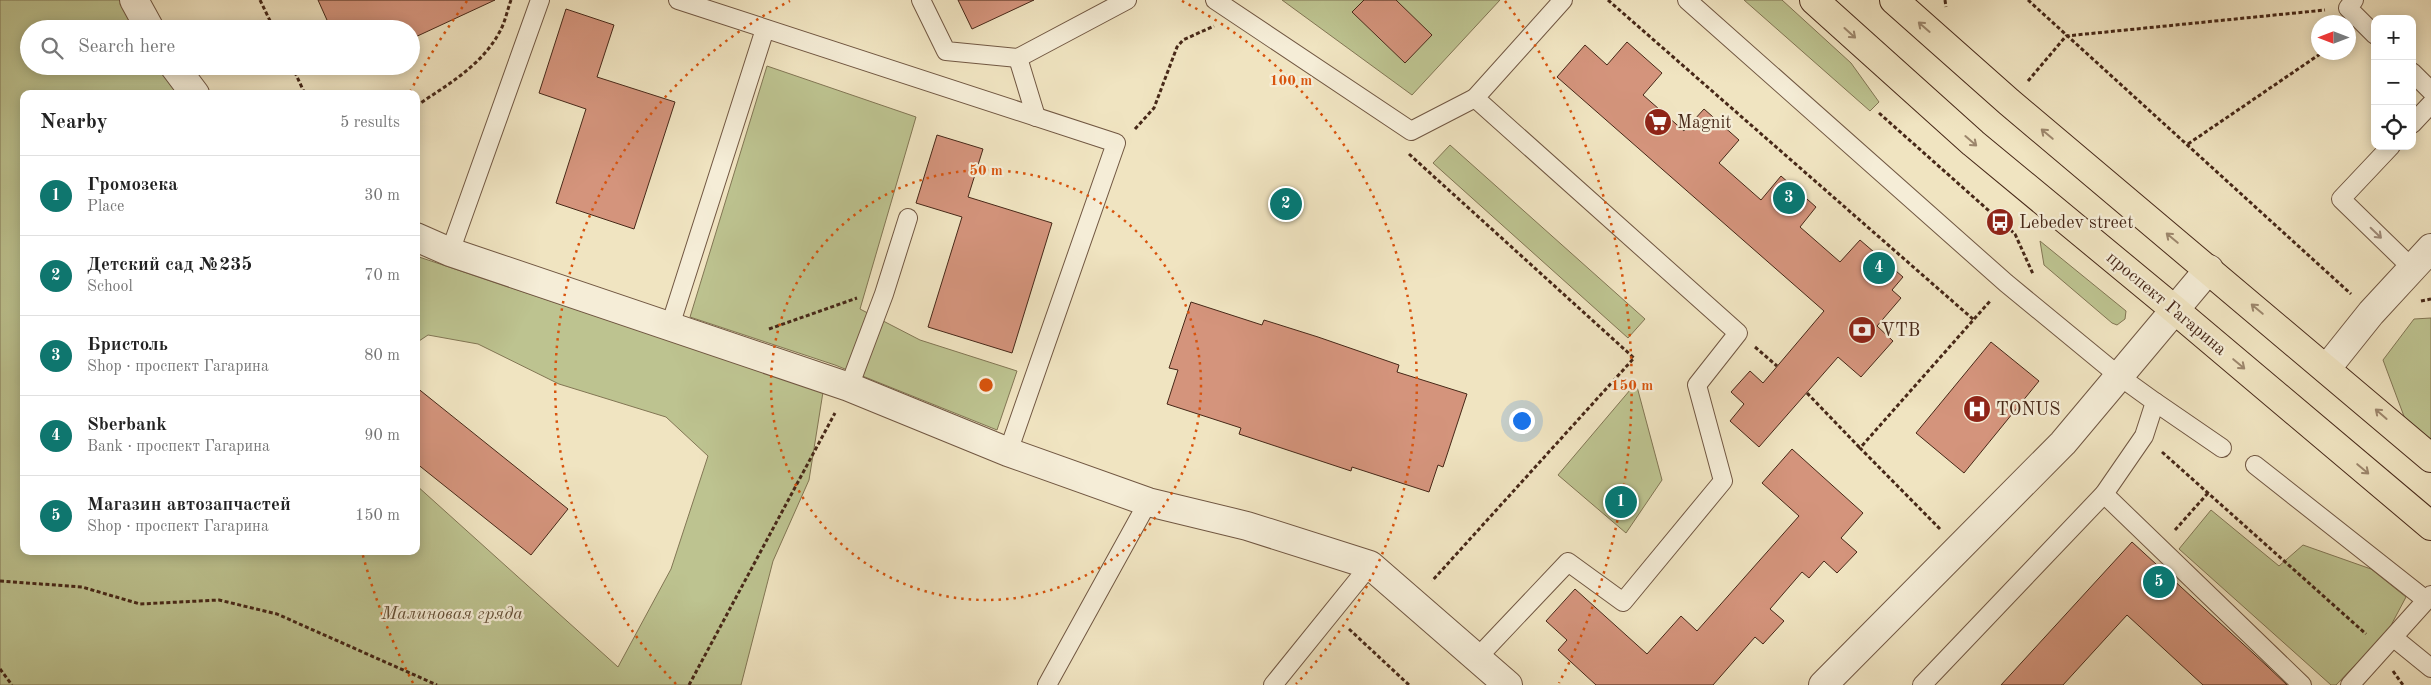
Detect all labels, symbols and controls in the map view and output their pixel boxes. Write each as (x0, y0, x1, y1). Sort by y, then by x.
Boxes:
north arrow (2311, 15, 2356, 60)
map controls (2371, 15, 2416, 150)
button: + (2371, 15, 2416, 60)
search box (20, 20, 420, 75)
one-way arrow (1918, 21, 1931, 33)
one-way arrow (1844, 27, 1857, 39)
icon: search (38, 34, 66, 62)
text: Search here (78, 38, 175, 57)
button: − (2371, 60, 2416, 105)
text: 100 m (1270, 74, 1312, 89)
button: locate (2371, 105, 2416, 150)
supermarket icon: Magnit (1643, 107, 1673, 137)
text: Nearby (40, 112, 108, 133)
place label: Magnit (1677, 114, 1732, 132)
text: 5 results (340, 115, 400, 131)
one-way arrow (2041, 128, 2054, 139)
one-way arrow (1965, 136, 1978, 147)
text: 50 m (969, 164, 1003, 179)
text: Громозека (87, 176, 178, 195)
pin: 3 (1773, 179, 1805, 217)
pin: 2 (1270, 185, 1302, 223)
text: 1 (51, 188, 61, 204)
text: 30 m (364, 188, 400, 204)
text: Place (87, 199, 124, 215)
bus stop icon: Lebedev street (1985, 207, 2015, 237)
place label: Lebedev street (2019, 214, 2133, 232)
one-way arrow (2369, 227, 2382, 239)
one-way arrow (2165, 232, 2178, 244)
pin: 4 (1863, 249, 1895, 287)
street label: проспект Гагарина (2103, 249, 2230, 359)
text: Детский сад №235 (87, 256, 252, 275)
text: 2 (51, 268, 61, 284)
text: 70 m (364, 268, 400, 284)
text: School (87, 279, 133, 295)
one-way arrow (2251, 304, 2264, 315)
bank icon: VTB (1847, 315, 1877, 345)
place label: VTB (1881, 322, 1920, 340)
text: Бристоль (87, 336, 168, 355)
text: 3 (51, 348, 61, 364)
text: 80 m (364, 348, 400, 364)
one-way arrow (2233, 358, 2246, 370)
text: Shop · проспект Гагарина (87, 359, 269, 375)
centre of rings (977, 376, 995, 394)
text: 150 m (1611, 379, 1653, 394)
hospital icon: TONUS (1962, 394, 1992, 424)
place label: TONUS (1996, 401, 2061, 419)
your location (1509, 408, 1535, 434)
one-way arrow (2374, 409, 2387, 420)
text: Sberbank (87, 416, 167, 435)
text: 4 (51, 428, 61, 444)
text: 90 m (364, 428, 400, 444)
text: Bank · проспект Гагарина (87, 439, 270, 455)
one-way arrow (2357, 463, 2370, 475)
pin: 1 (1605, 483, 1637, 521)
text: Магазин автозапчастей (87, 496, 291, 515)
text: 5 (51, 508, 61, 524)
text: 150 m (355, 508, 400, 524)
text: Shop · проспект Гагарина (87, 519, 269, 535)
pin: 5 (2143, 563, 2175, 601)
park label: Малиновая гряда (380, 605, 523, 623)

